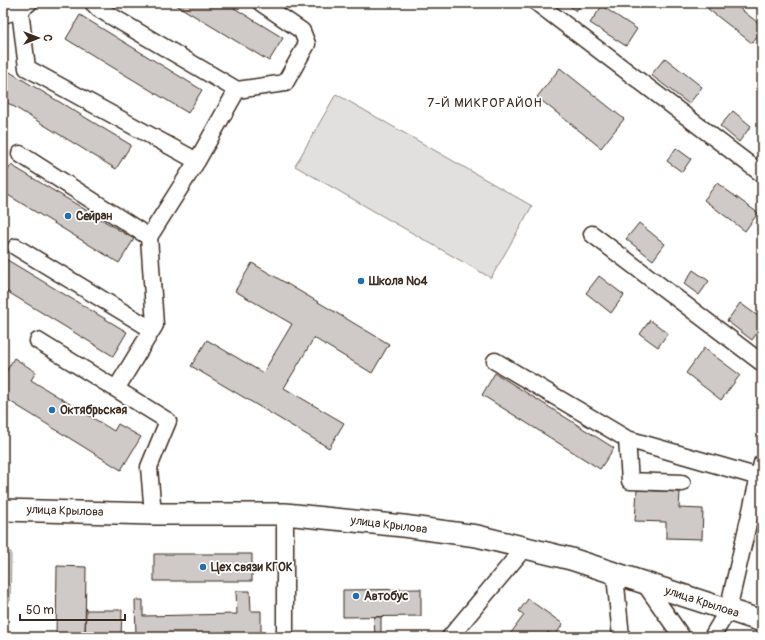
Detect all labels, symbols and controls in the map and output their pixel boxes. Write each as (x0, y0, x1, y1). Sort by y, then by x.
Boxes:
north arrow (18, 18, 58, 58)
text: С (41, 35, 54, 42)
district label: 7-Й МИКРОРАЙОН (427, 95, 543, 111)
place label: Сейран (76, 209, 112, 224)
marker: Сейран (63, 211, 73, 221)
place label: Школа №4 (368, 274, 428, 289)
marker: Школа №4 (356, 276, 366, 286)
place label: Октябрьская (60, 403, 127, 418)
marker: Октябрьская (47, 405, 57, 415)
street label: улица Крылова (25, 502, 104, 520)
street label: улица Крылова (349, 513, 429, 537)
place label: Цех связи КГОК (211, 560, 293, 575)
marker: Цех связи КГОК (198, 562, 208, 572)
street label: улица Крылова (662, 583, 741, 621)
place label: Автобус (364, 589, 408, 604)
marker: Автобус (351, 591, 361, 601)
scale bar (20, 596, 125, 622)
text: 50 m (26, 603, 54, 618)

